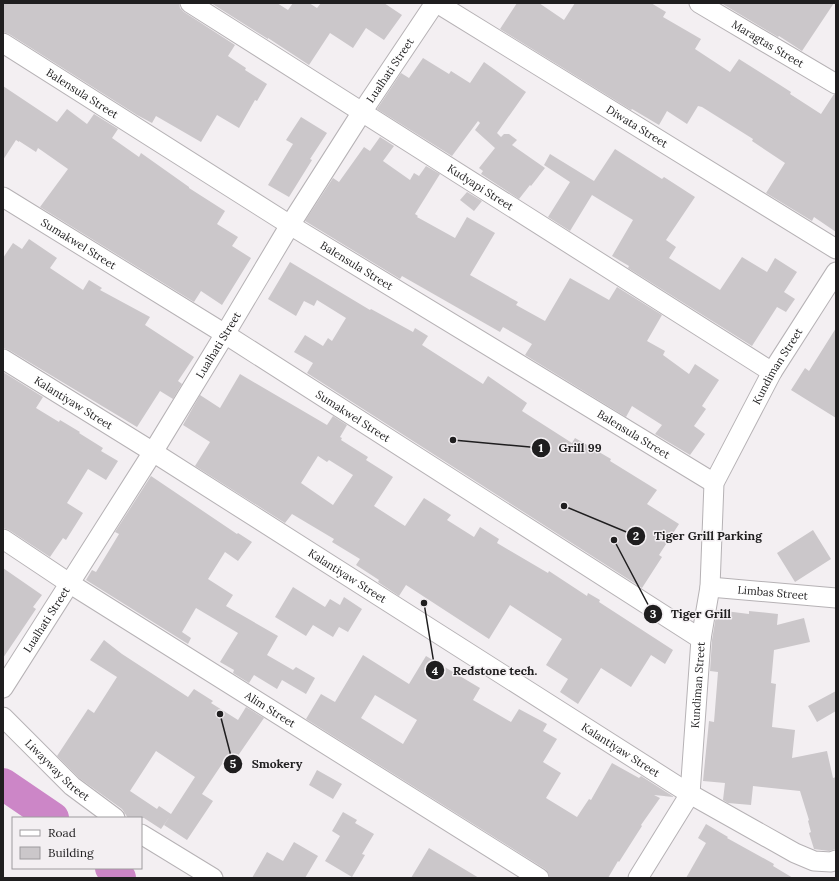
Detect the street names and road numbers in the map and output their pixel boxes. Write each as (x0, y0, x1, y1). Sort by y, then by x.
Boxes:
street label: Maragtas Street (729, 17, 807, 71)
street label: Lualhati Street (363, 34, 417, 105)
street label: Balensula Street (44, 65, 122, 122)
street label: Diwata Street (604, 102, 671, 151)
street label: Kudyapi Street (445, 161, 517, 214)
street label: Sumakwel Street (38, 215, 120, 273)
street label: Balensula Street (318, 238, 396, 293)
street label: Lualhati Street (193, 308, 244, 381)
street label: Kundiman Street (749, 325, 806, 407)
street label: Kalantiyaw Street (32, 373, 116, 433)
street label: Sumakwel Street (313, 387, 394, 446)
street label: Balensula Street (595, 407, 673, 462)
street label: Kalantiyaw Street (306, 546, 390, 606)
street label: Limbas Street (737, 582, 809, 603)
street label: Lualhati Street (20, 583, 73, 655)
street label: Kundiman Street (688, 641, 708, 729)
street label: Alim Street (242, 688, 299, 731)
street label: Kalantiyaw Street (579, 720, 663, 780)
street label: Liwayway Street (22, 736, 93, 804)

